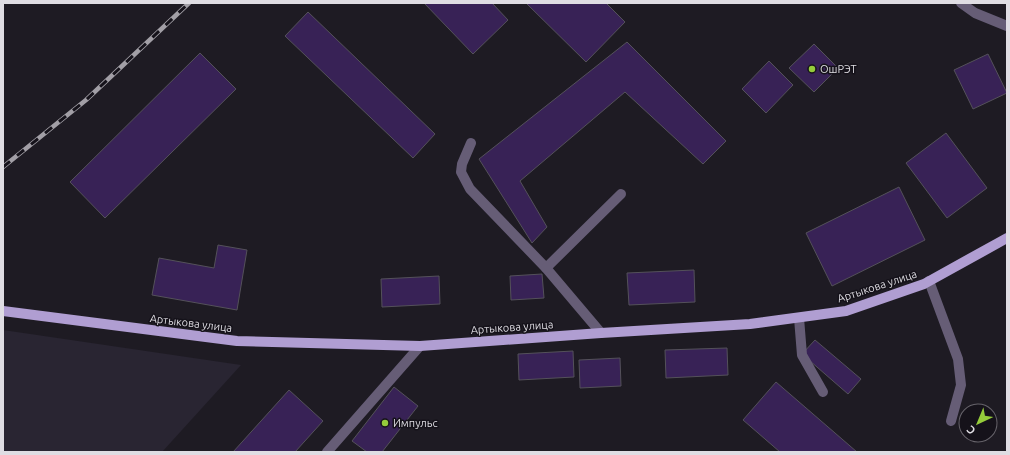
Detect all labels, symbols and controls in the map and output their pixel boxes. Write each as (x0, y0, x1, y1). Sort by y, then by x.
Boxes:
place label: ОшРЭТ (820, 63, 857, 75)
marker: ОшРЭТ (807, 64, 817, 74)
street label: Артыкова улица (836, 267, 918, 305)
street label: Артыкова улица (149, 312, 233, 334)
street label: Артыкова улица (470, 318, 554, 336)
north arrow (958, 403, 998, 443)
place label: Импульс (393, 417, 438, 429)
marker: Импульс (380, 418, 390, 428)
text: С (964, 423, 978, 437)

